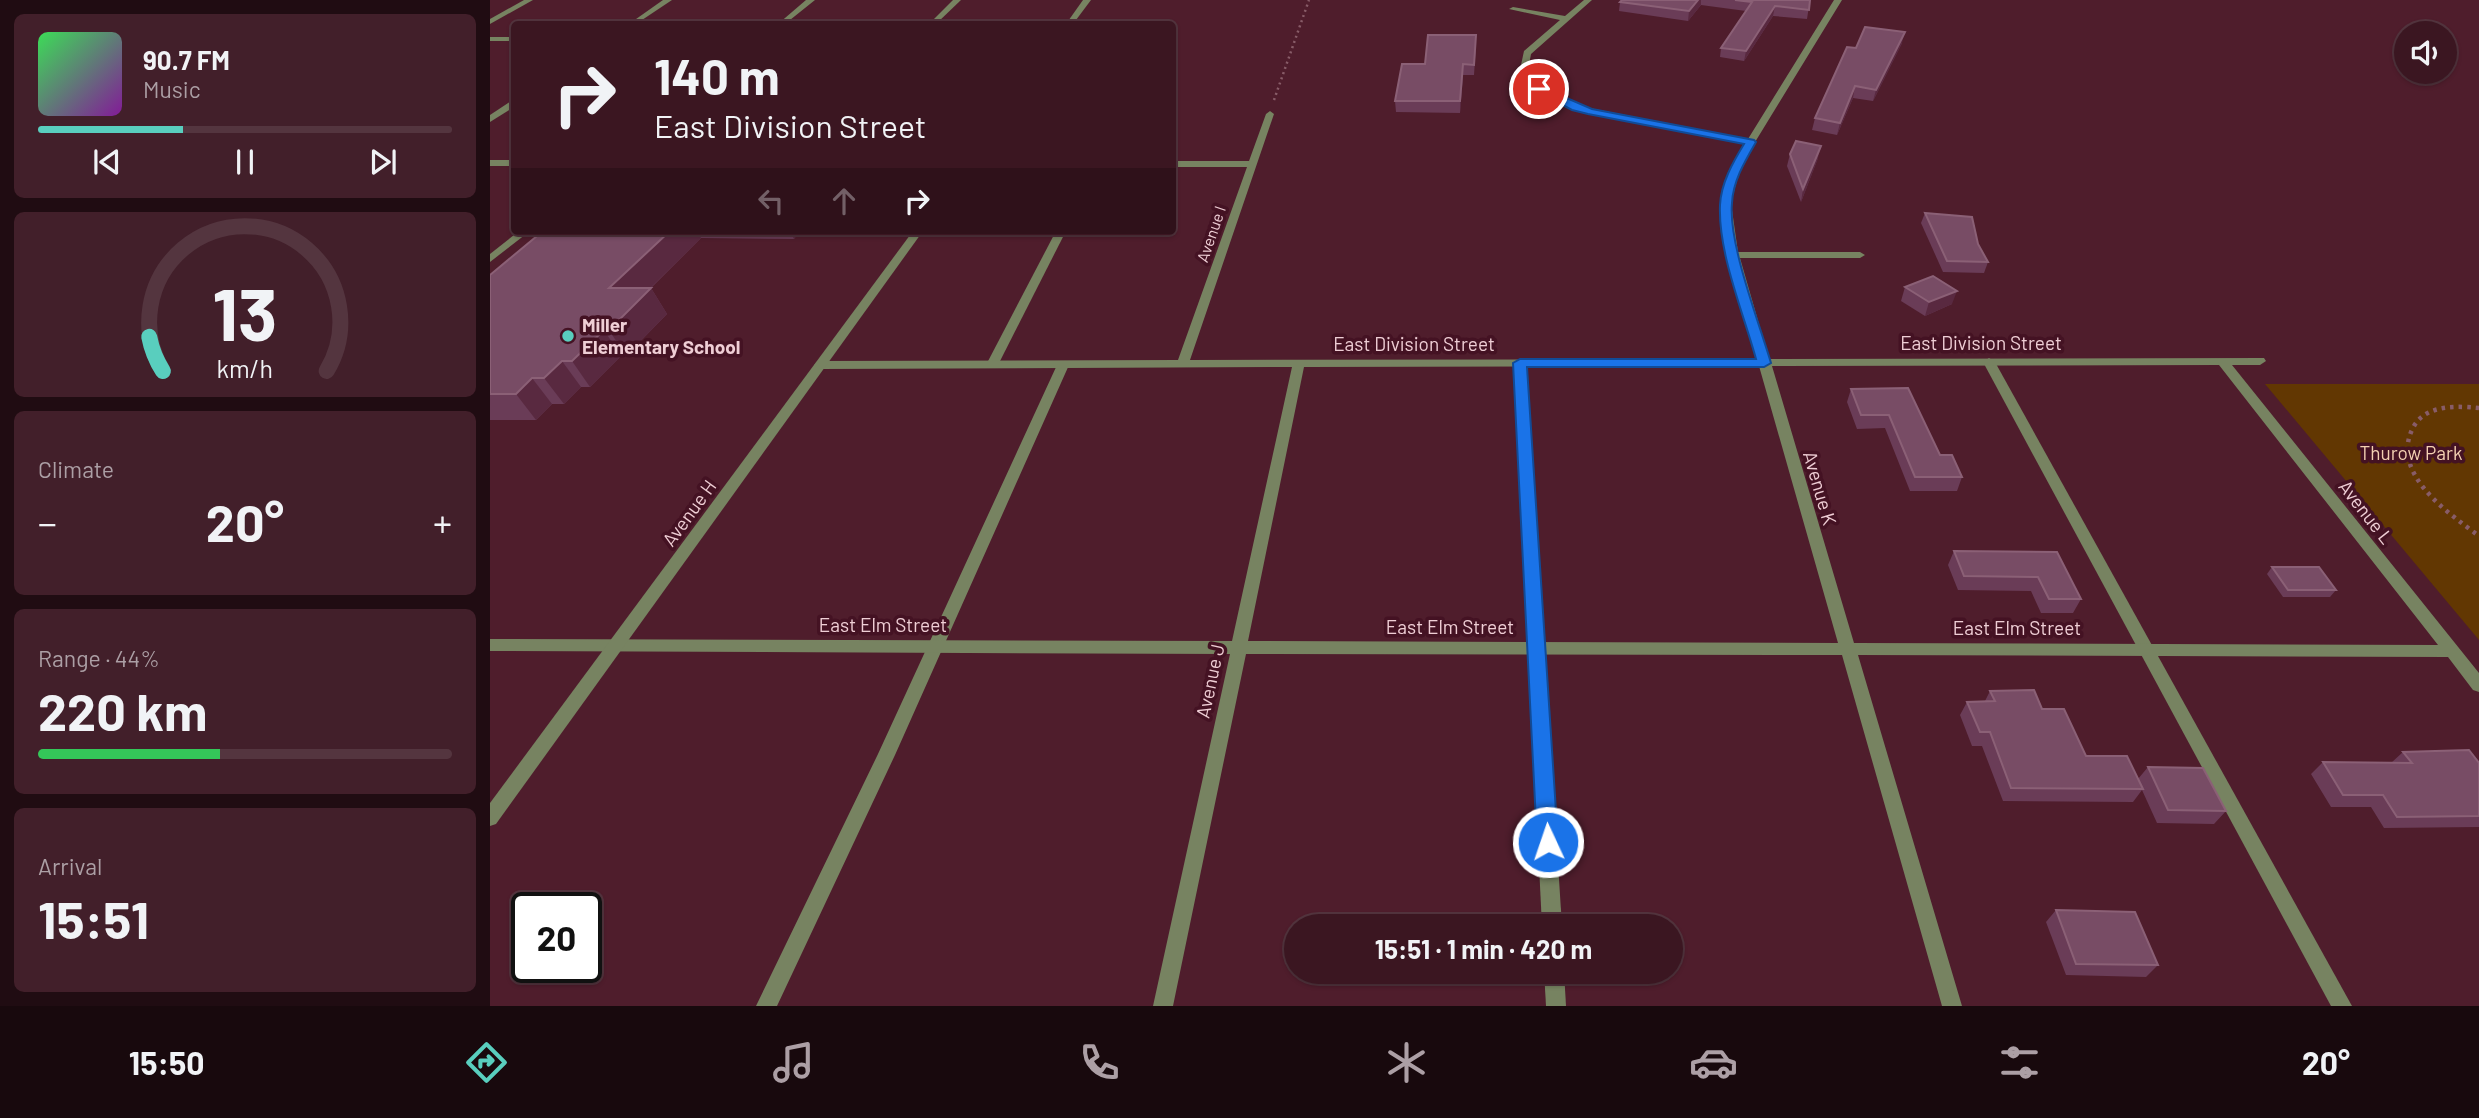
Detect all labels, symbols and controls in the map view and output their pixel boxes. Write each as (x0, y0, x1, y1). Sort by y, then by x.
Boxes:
map controls (2394, 21, 2457, 84)
button: sound (2394, 21, 2457, 84)
text: 90.7 FM (143, 44, 230, 75)
text: 140 m (654, 46, 780, 105)
icon: right (539, 49, 630, 140)
pin (1509, 59, 1569, 119)
icon: arrive (1520, 70, 1558, 108)
text: Music (143, 75, 201, 103)
text: East Division Street (654, 106, 926, 144)
icon: previous (88, 143, 126, 181)
icon: pause (226, 143, 264, 181)
icon: next (364, 143, 402, 181)
icon: left (752, 182, 790, 220)
icon: ahead (825, 182, 863, 220)
icon: right (898, 182, 936, 220)
street label: Avenue I (1192, 203, 1229, 264)
text: 13 (212, 268, 278, 356)
place label: Miller Elementary School (582, 313, 740, 358)
marker: Miller Elementary School (560, 328, 576, 344)
street label: East Division Street (1900, 331, 2062, 354)
street label: East Division Street (1333, 332, 1495, 355)
text: km/h (217, 352, 273, 382)
park label: Thurow Park (2360, 441, 2462, 464)
street label: Avenue K (1799, 448, 1842, 528)
text: Climate (38, 455, 114, 483)
street label: Avenue H (657, 475, 720, 550)
street label: Avenue L (2334, 475, 2399, 548)
text: 20° (206, 490, 284, 552)
text: − (38, 499, 57, 545)
text: + (433, 499, 452, 545)
street label: East Elm Street (819, 613, 947, 636)
street label: East Elm Street (1386, 615, 1514, 638)
street label: East Elm Street (1953, 616, 2081, 639)
street label: Avenue J (1190, 642, 1229, 720)
text: Range · 44% (38, 644, 160, 672)
text: 220 km (38, 679, 207, 741)
position arrow (1511, 805, 1585, 879)
text: Arrival (38, 852, 102, 880)
text: 15:51 (38, 887, 149, 949)
speed limit sign: 20 (511, 892, 602, 983)
text: 15:51 · 1 min · 420 m (1375, 933, 1592, 964)
icon: directions (462, 1038, 511, 1087)
icon: music (769, 1038, 818, 1087)
icon: phone (1075, 1038, 1124, 1087)
icon: climate (1382, 1038, 1431, 1087)
icon: car (1689, 1038, 1738, 1087)
icon: filters (1995, 1038, 2044, 1087)
text: 15:50 (129, 1043, 205, 1081)
text: 20° (2302, 1043, 2350, 1081)

